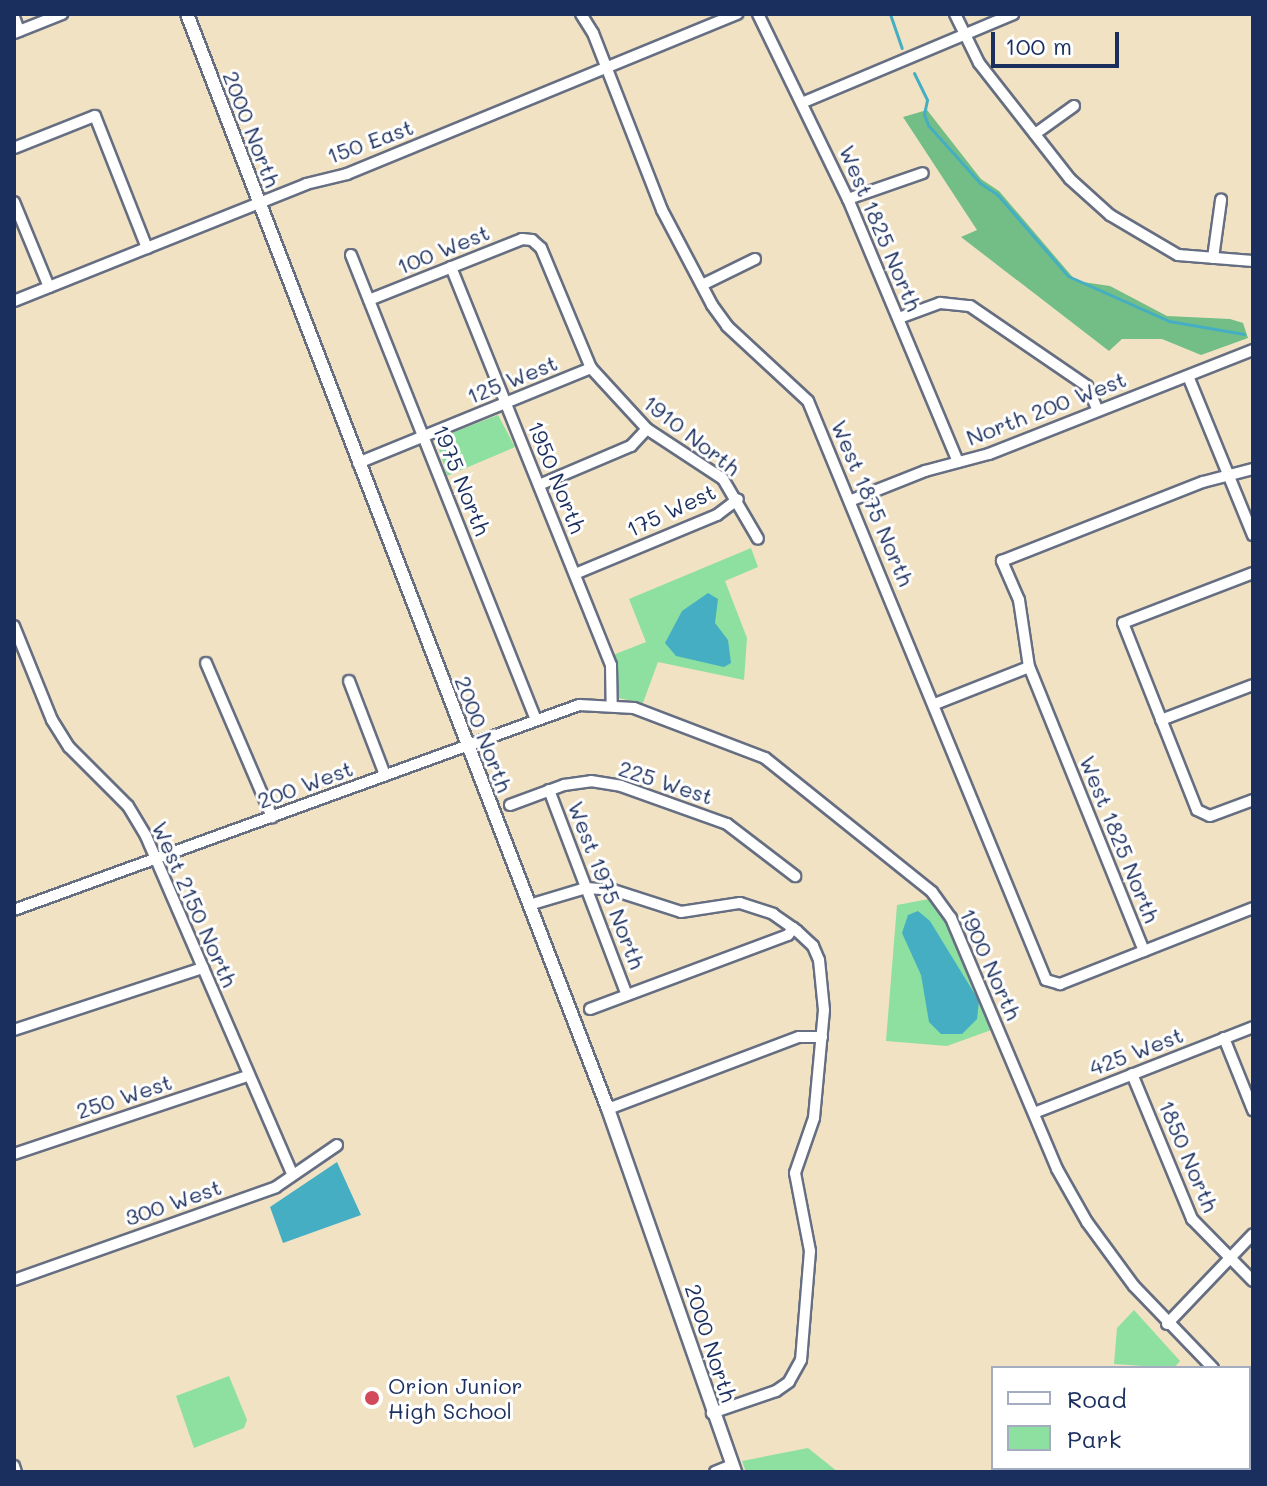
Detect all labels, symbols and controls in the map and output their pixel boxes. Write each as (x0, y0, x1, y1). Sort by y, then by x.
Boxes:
scale bar (995, 16, 1123, 66)
text: 100 m (1005, 30, 1072, 61)
street label: 2000 North (218, 67, 286, 191)
street label: 150 East (323, 113, 417, 169)
street label: West 1825 North (834, 141, 928, 315)
street label: 100 West (393, 219, 493, 279)
street label: 125 West (463, 349, 561, 409)
street label: North 200 West (962, 365, 1130, 451)
street label: 1910 North (638, 389, 746, 481)
street label: West 1875 North (826, 416, 920, 590)
street label: 1950 North (523, 417, 591, 537)
street label: 1975 North (428, 421, 496, 539)
street label: 175 West (622, 478, 720, 542)
street label: 2000 North (450, 672, 518, 796)
street label: West 1825 North (1074, 752, 1166, 926)
street label: 225 West (615, 754, 717, 810)
street label: 200 West (254, 755, 356, 813)
street label: West 1975 North (563, 797, 651, 973)
street label: West 2150 North (147, 817, 243, 991)
street label: 1900 North (955, 904, 1027, 1024)
street label: 425 West (1085, 1021, 1187, 1081)
street label: 250 West (73, 1068, 175, 1124)
street label: 1850 North (1154, 1096, 1224, 1216)
street label: 300 West (121, 1173, 225, 1231)
street label: 2000 North (680, 1281, 742, 1405)
legend (991, 1366, 1251, 1470)
place label: Orion Junior High School (388, 1372, 523, 1424)
text: Road (1067, 1383, 1127, 1414)
marker: Orion Junior High School (363, 1389, 381, 1407)
text: Park (1067, 1423, 1121, 1454)

